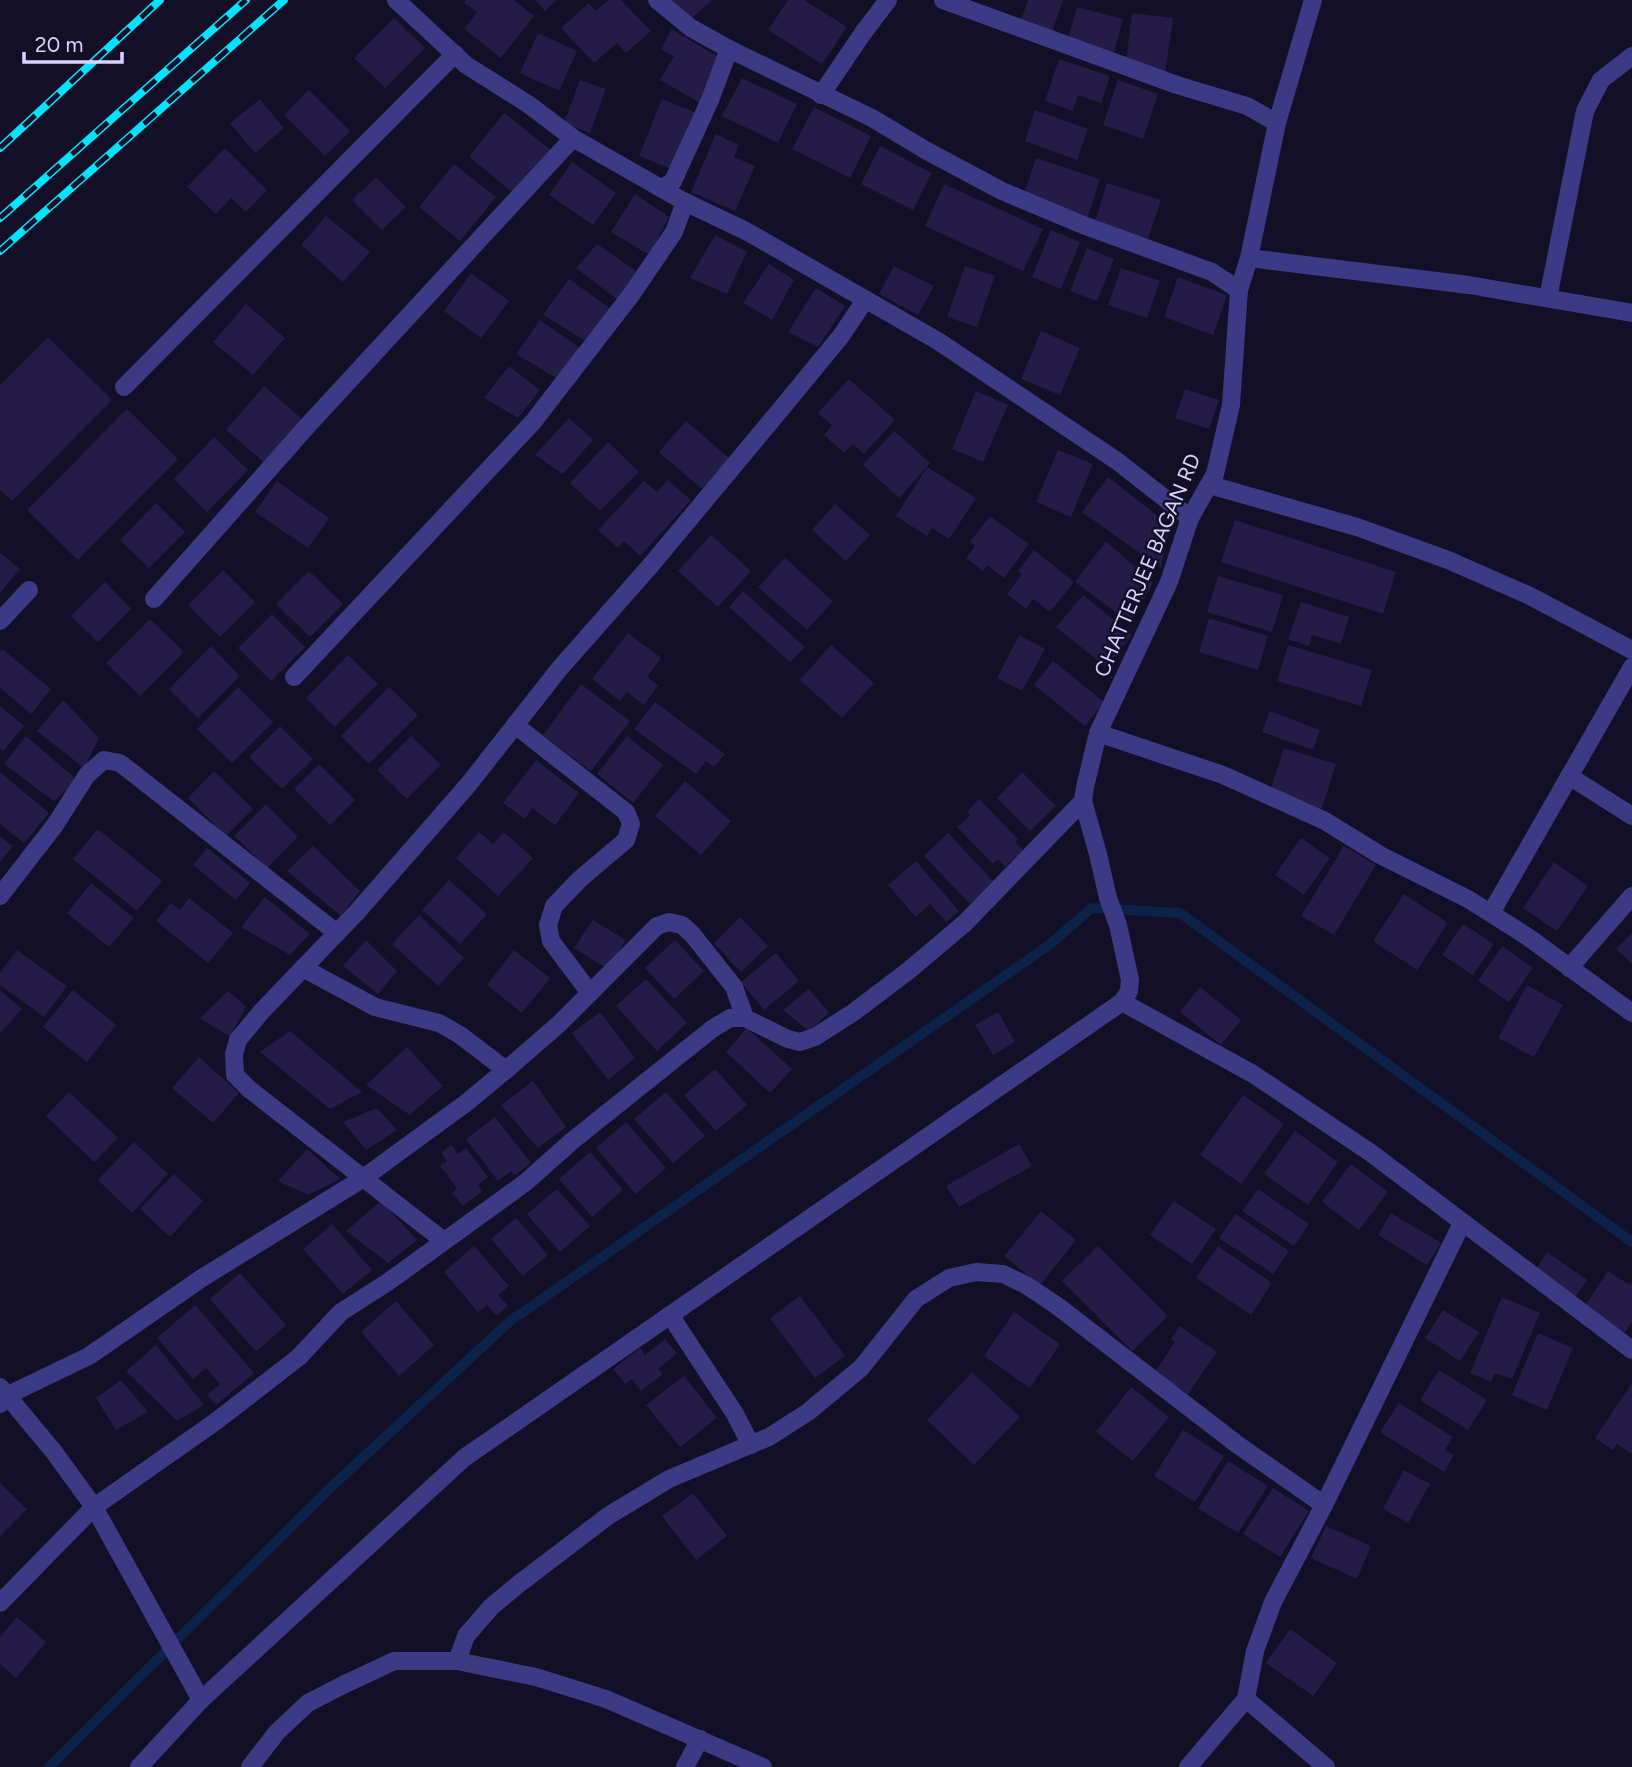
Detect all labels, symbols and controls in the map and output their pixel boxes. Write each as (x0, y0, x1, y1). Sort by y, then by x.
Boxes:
scale bar (24, 21, 122, 65)
text: 20 m (35, 32, 83, 57)
street label: CHATTERJEE BAGAN RD (1089, 450, 1205, 680)

